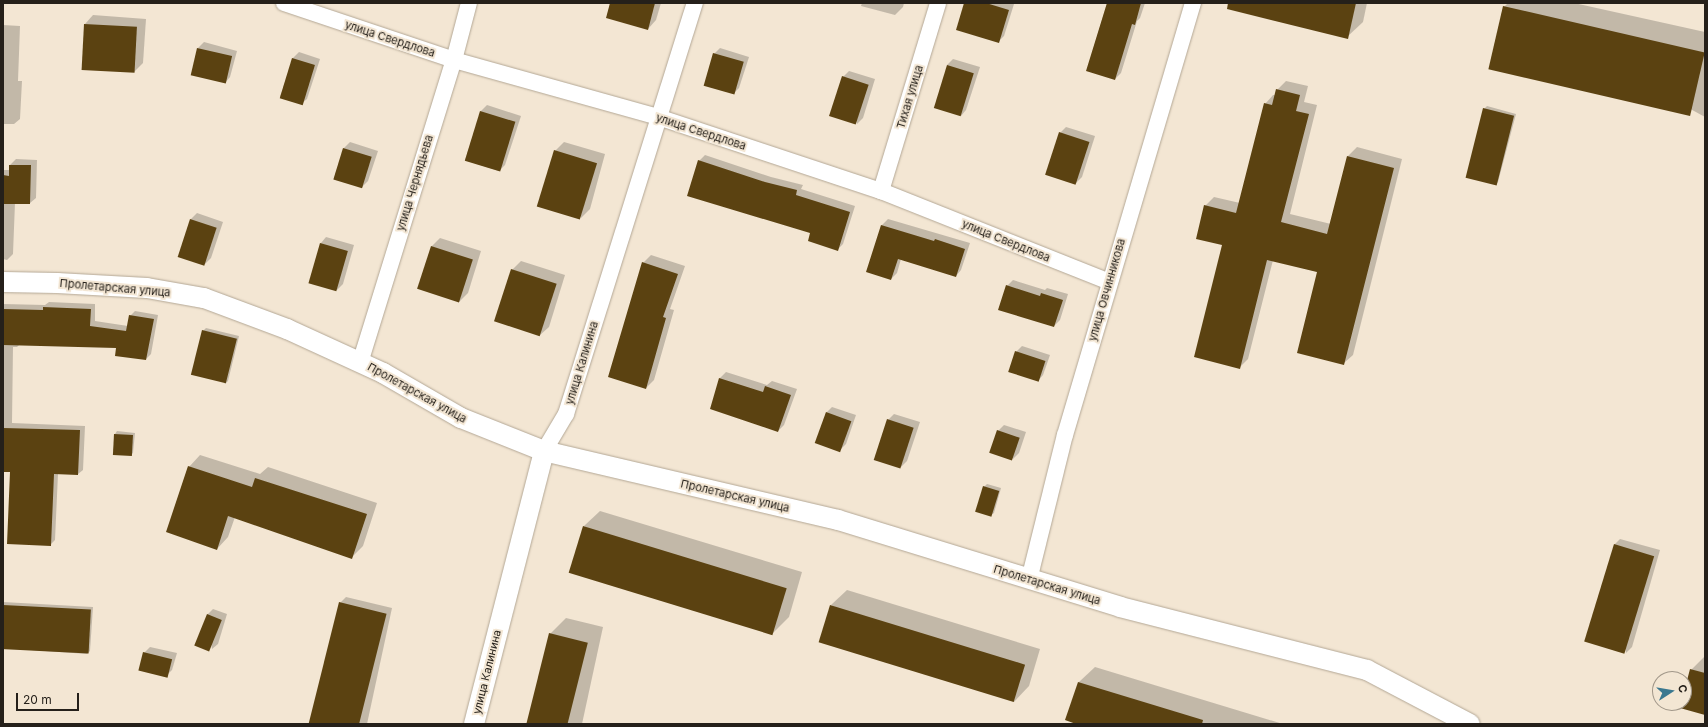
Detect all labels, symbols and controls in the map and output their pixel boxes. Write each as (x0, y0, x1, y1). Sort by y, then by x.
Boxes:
street label: улица Свердлова (343, 18, 437, 60)
street label: Тихая улица (894, 64, 926, 130)
street label: улица Свердлова (654, 111, 748, 153)
street label: улица Чернядьева (394, 133, 436, 233)
street label: улица Свердлова (960, 217, 1052, 265)
street label: улица Овчинникова (1086, 237, 1128, 343)
street label: Пролетарская улица (59, 277, 171, 299)
street label: улица Калинина (563, 320, 601, 406)
street label: Пролетарская улица (365, 360, 469, 426)
street label: Пролетарская улица (679, 477, 791, 515)
street label: Пролетарская улица (992, 562, 1102, 608)
street label: улица Калинина (470, 628, 504, 716)
north arrow (1652, 671, 1692, 711)
text: С (1675, 683, 1690, 694)
scale bar (18, 685, 81, 711)
text: 20 m (23, 692, 52, 707)

